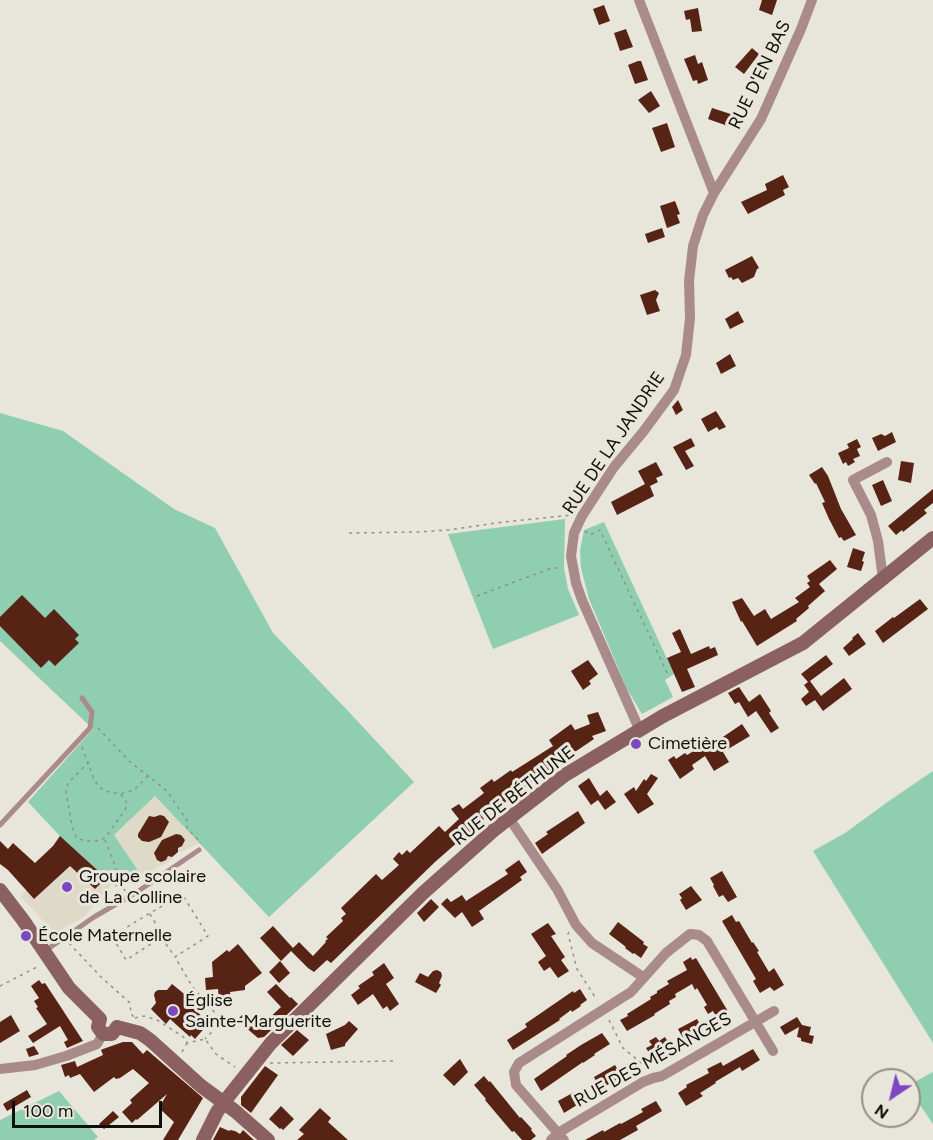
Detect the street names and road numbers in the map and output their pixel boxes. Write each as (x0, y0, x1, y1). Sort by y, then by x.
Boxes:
street label: RUE D'EN BAS (724, 17, 796, 133)
street label: RUE DE LA JANDRIE (558, 368, 670, 518)
street label: RUE DE BÉTHUNE (449, 742, 579, 850)
street label: RUE DES MÉSANGES (571, 1008, 735, 1112)

